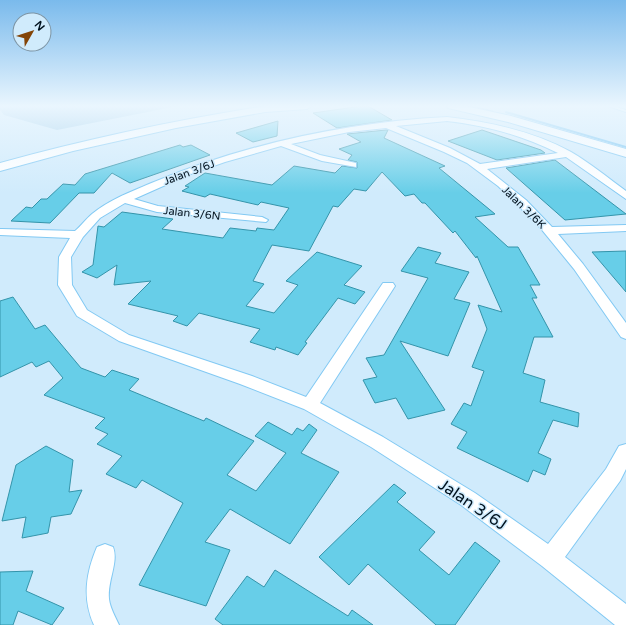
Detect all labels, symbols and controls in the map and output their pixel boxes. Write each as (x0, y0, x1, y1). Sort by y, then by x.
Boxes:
north arrow (12, 12, 52, 52)
text: N (32, 18, 47, 34)
street label: Jalan 3/6J (162, 157, 217, 188)
street label: Jalan 3/6K (499, 183, 549, 232)
street label: Jalan 3/6N (163, 204, 221, 223)
street label: Jalan 3/6J (435, 475, 510, 535)

